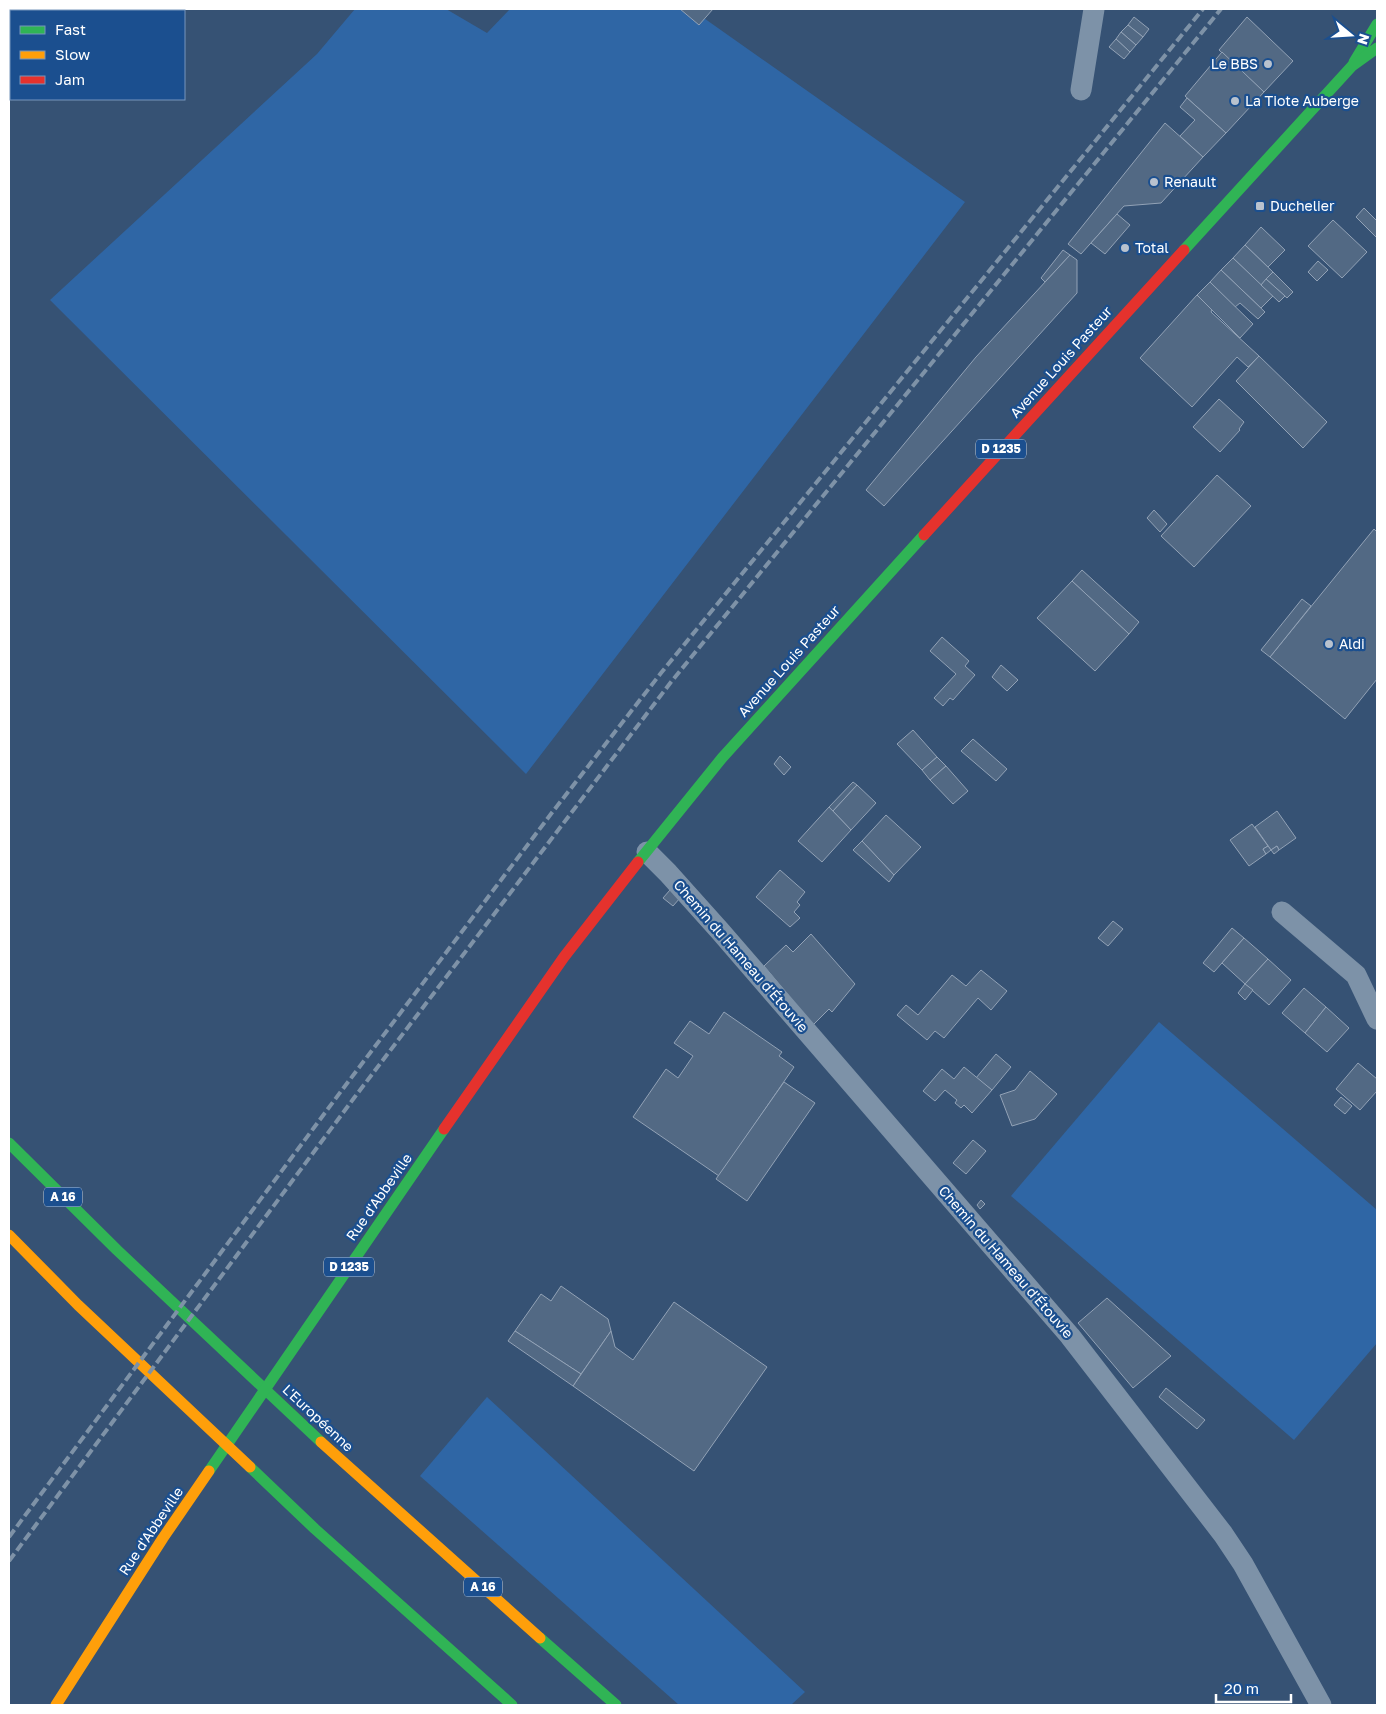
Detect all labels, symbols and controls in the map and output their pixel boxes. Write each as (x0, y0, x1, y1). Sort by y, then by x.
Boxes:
legend (10, 10, 185, 100)
north arrow (1326, 10, 1376, 60)
text: Fast (55, 20, 86, 38)
text: N (1354, 31, 1374, 47)
text: Slow (55, 45, 90, 63)
place label: Le BBS (1211, 55, 1258, 72)
marker: Le BBS (1262, 58, 1274, 70)
text: Jam (55, 70, 85, 88)
place label: La Tiote Auberge (1245, 92, 1359, 109)
marker: La Tiote Auberge (1229, 95, 1241, 107)
place label: Renault (1164, 173, 1216, 190)
marker: Renault (1148, 176, 1160, 188)
place label: Duchelier (1270, 197, 1335, 214)
marker: Duchelier (1254, 200, 1266, 212)
place label: Total (1135, 239, 1169, 256)
marker: Total (1119, 242, 1131, 254)
street label: Avenue Louis Pasteur (1006, 302, 1116, 421)
road number: D 1235 (976, 439, 1026, 458)
street label: Avenue Louis Pasteur (734, 601, 844, 720)
place label: Aldi (1339, 635, 1365, 652)
marker: Aldi (1323, 638, 1335, 650)
street label: Chemin du Hameau d'Étouvie (671, 876, 812, 1035)
street label: Rue d'Abbeville (342, 1150, 415, 1244)
street label: Chemin du Hameau d'Étouvie (936, 1182, 1077, 1341)
road number: A 16 (44, 1188, 82, 1206)
road number: D 1235 (324, 1258, 374, 1276)
street label: L'Européenne (279, 1381, 357, 1455)
street label: Rue d'Abbeville (115, 1483, 186, 1578)
road number: A 16 (464, 1578, 502, 1596)
scale bar (1216, 1672, 1291, 1704)
text: 20 m (1224, 1679, 1259, 1697)

